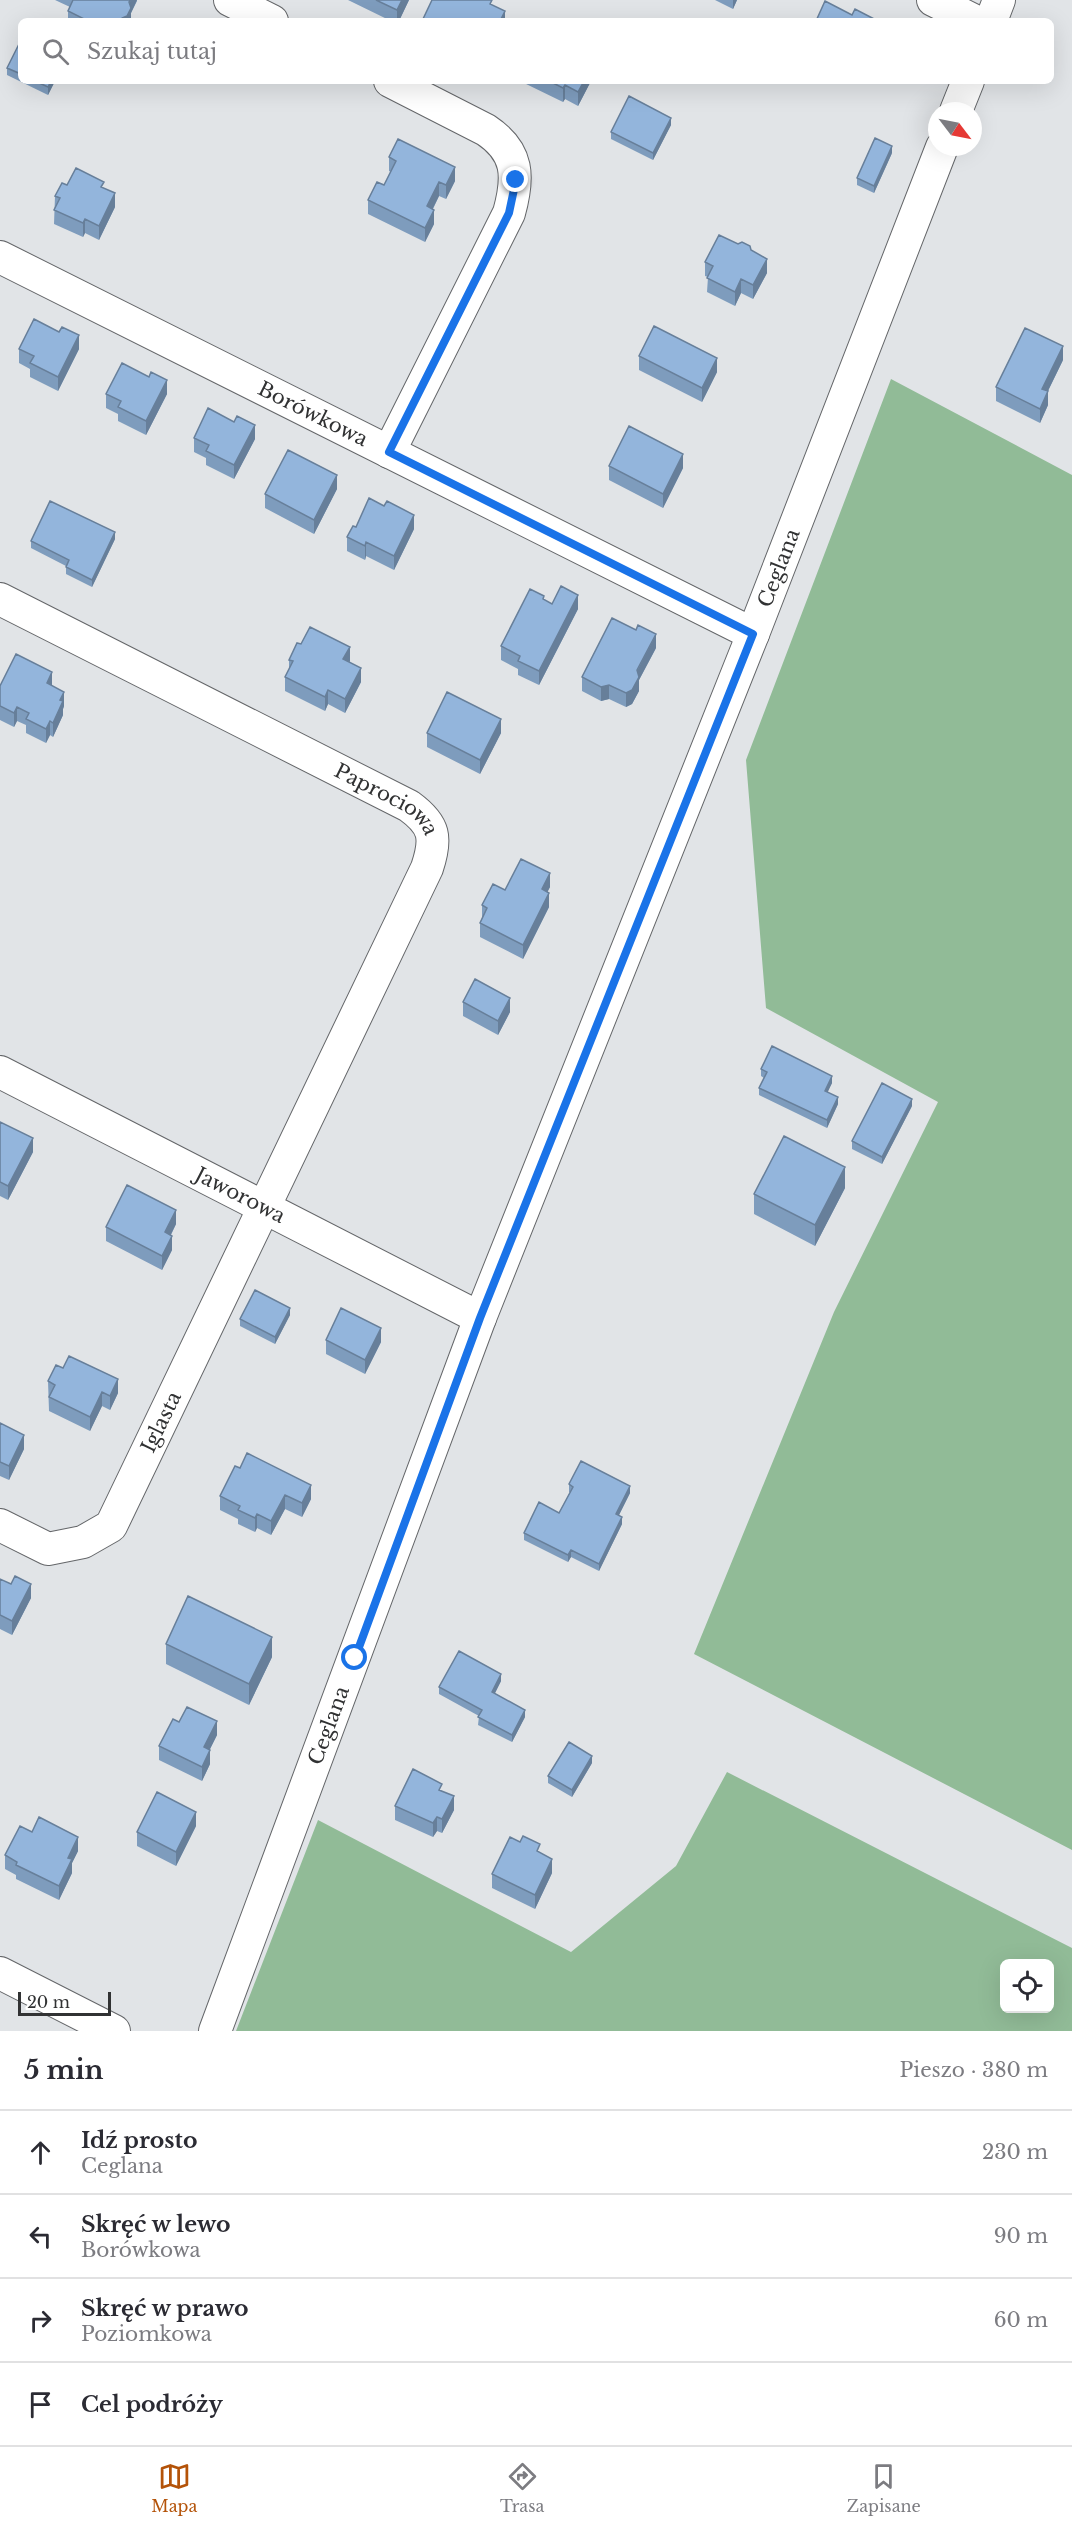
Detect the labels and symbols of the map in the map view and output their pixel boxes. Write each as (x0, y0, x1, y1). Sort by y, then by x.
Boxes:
north arrow (928, 102, 982, 156)
route end (502, 166, 528, 192)
street label: Borówkowa (254, 376, 373, 452)
street label: Ceglana (753, 525, 805, 610)
street label: Paprociowa (331, 758, 444, 840)
street label: Jaworowa (189, 1161, 290, 1229)
street label: Iglasta (136, 1387, 186, 1457)
route start (341, 1644, 367, 1670)
street label: Ceglana (303, 1682, 354, 1768)
scale bar (18, 1989, 111, 2016)

